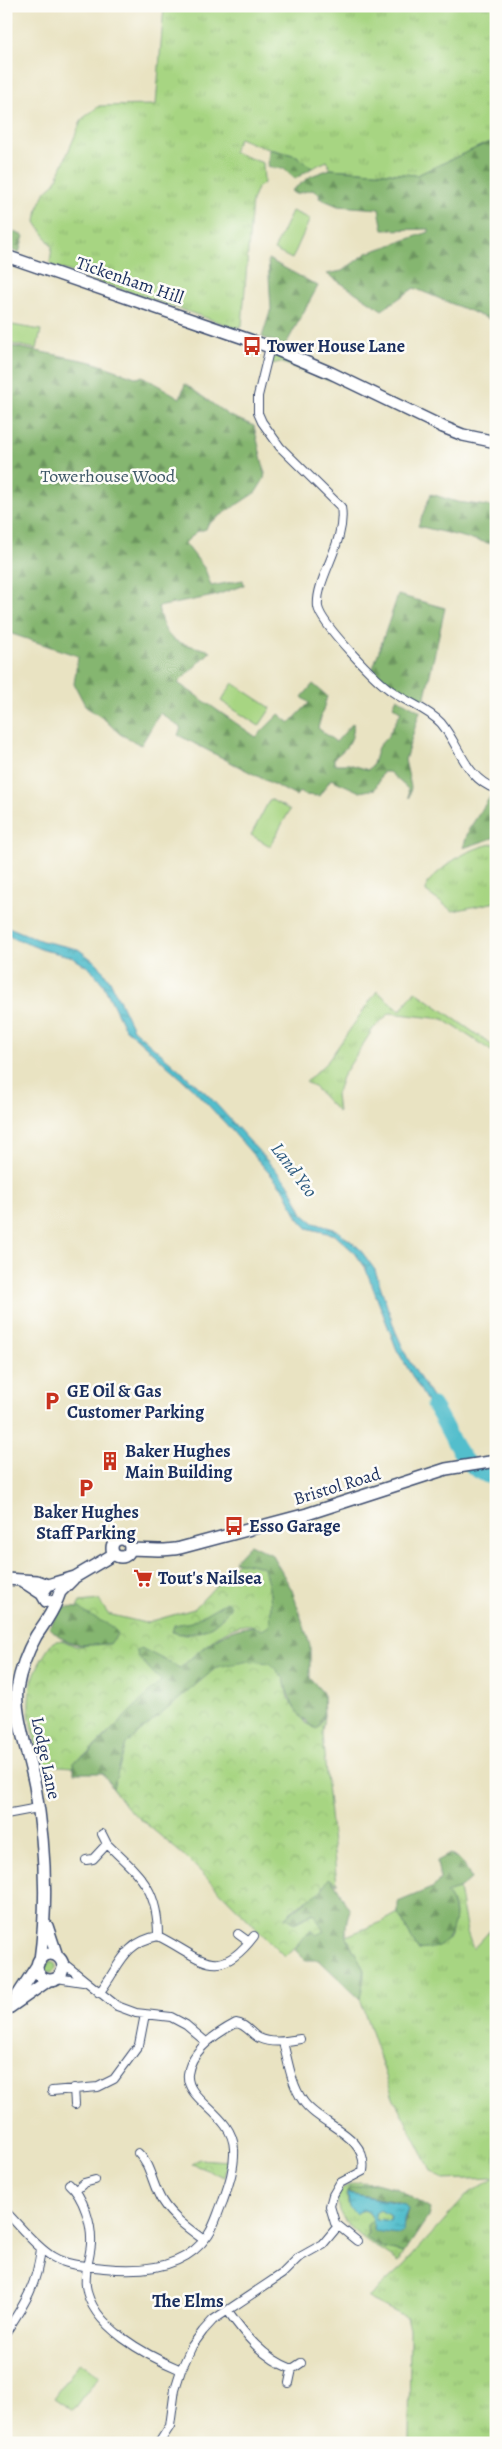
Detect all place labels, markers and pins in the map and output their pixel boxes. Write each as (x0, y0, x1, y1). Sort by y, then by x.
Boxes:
place label: Tower House Lane (267, 334, 405, 358)
bus stop icon: Tower House Lane (241, 335, 263, 357)
place label: GE Oil & Gas Customer Parking (67, 1379, 205, 1424)
parking icon: GE Oil & Gas Customer Parking (41, 1390, 63, 1412)
place label: Baker Hughes Main Building (125, 1439, 233, 1484)
building icon: Baker Hughes Main Building (99, 1450, 121, 1472)
parking icon: Baker Hughes Staff Parking (75, 1477, 97, 1499)
place label: Baker Hughes Staff Parking (33, 1500, 139, 1545)
place label: Esso Garage (249, 1514, 340, 1538)
bus stop icon: Esso Garage (223, 1515, 245, 1537)
place label: Tout's Nailsea (158, 1566, 262, 1590)
supermarket icon: Tout's Nailsea (132, 1567, 154, 1589)

